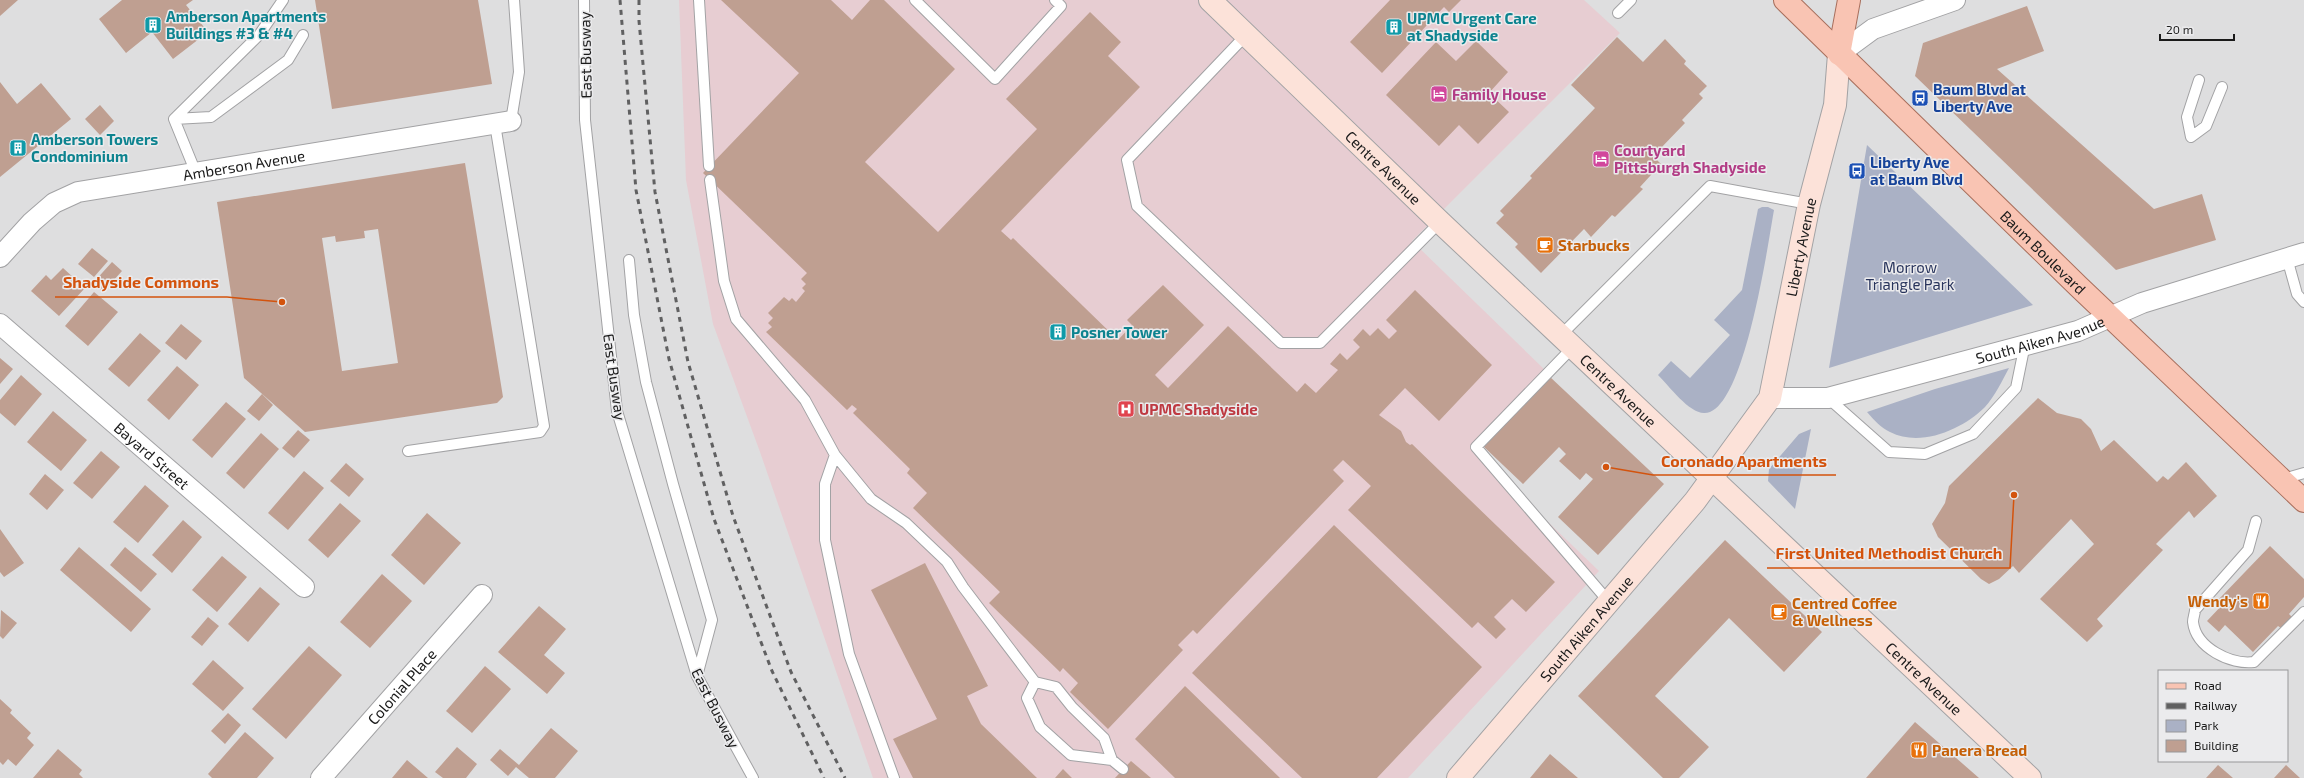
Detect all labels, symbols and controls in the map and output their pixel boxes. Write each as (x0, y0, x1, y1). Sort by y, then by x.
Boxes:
place label: Amberson Apartments Buildings #3 & #4 (166, 7, 326, 42)
place label: UPMC Urgent Care at Shadyside (1407, 9, 1537, 45)
street label: East Busway (575, 11, 595, 99)
building icon: Amberson Apartments Buildings #3 & #4 (143, 15, 163, 35)
scale bar (2160, 16, 2234, 42)
building icon: UPMC Urgent Care at Shadyside (1384, 17, 1404, 37)
text: 20 m (2166, 22, 2193, 36)
place label: Baum Blvd at Liberty Ave (1933, 80, 2026, 116)
hotel icon: Family House (1429, 84, 1449, 104)
place label: Family House (1452, 85, 1546, 104)
bus stop icon: Baum Blvd at Liberty Ave (1910, 88, 1930, 108)
street label: Centre Avenue (1342, 127, 1425, 208)
place label: Amberson Towers Condominium (31, 130, 158, 165)
building icon: Amberson Towers Condominium (8, 138, 28, 158)
place label: Courtyard Pittsburgh Shadyside (1614, 141, 1766, 177)
street label: Amberson Avenue (182, 146, 306, 184)
hotel icon: Courtyard Pittsburgh Shadyside (1591, 149, 1611, 169)
place label: Liberty Ave at Baum Blvd (1870, 153, 1963, 188)
bus stop icon: Liberty Ave at Baum Blvd (1847, 161, 1867, 181)
street label: Liberty Avenue (1782, 195, 1819, 298)
street label: Baum Boulevard (1997, 207, 2090, 298)
cafe icon: Starbucks (1535, 235, 1555, 255)
place label: Starbucks (1558, 236, 1630, 254)
park label: Morrow Triangle Park (1866, 258, 1955, 293)
callout: Shadyside Commons (55, 269, 227, 297)
text: Shadyside Commons (63, 272, 219, 292)
street label: South Aiken Avenue (1974, 312, 2107, 367)
building icon: Posner Tower (1048, 322, 1068, 342)
place label: Posner Tower (1071, 323, 1168, 341)
street label: East Busway (600, 333, 630, 422)
street label: Centre Avenue (1577, 350, 1660, 431)
hospital icon: UPMC Shadyside (1116, 399, 1136, 419)
place label: UPMC Shadyside (1139, 400, 1258, 419)
street label: Bayard Street (111, 418, 193, 493)
callout: Coronado Apartments (1653, 447, 1836, 475)
text: Coronado Apartments (1661, 451, 1827, 470)
callout: First United Methodist Church (1767, 540, 2010, 568)
text: First United Methodist Church (1775, 543, 2003, 562)
street label: South Aiken Avenue (1536, 572, 1636, 685)
restaurant icon: Wendy's (2251, 591, 2271, 611)
place label: Wendy's (2188, 592, 2248, 611)
place label: Centred Coffee & Wellness (1792, 594, 1897, 629)
cafe icon: Centred Coffee & Wellness (1769, 602, 1789, 622)
street label: Centre Avenue (1882, 638, 1966, 719)
street label: Colonial Place (363, 645, 440, 728)
street label: East Busway (688, 665, 744, 751)
legend (2158, 670, 2288, 762)
text: Road (2194, 678, 2222, 692)
text: Railway (2194, 698, 2238, 712)
text: Park (2194, 718, 2219, 732)
text: Building (2194, 738, 2239, 752)
restaurant icon: Panera Bread (1909, 740, 1929, 760)
place label: Panera Bread (1932, 741, 2027, 759)

